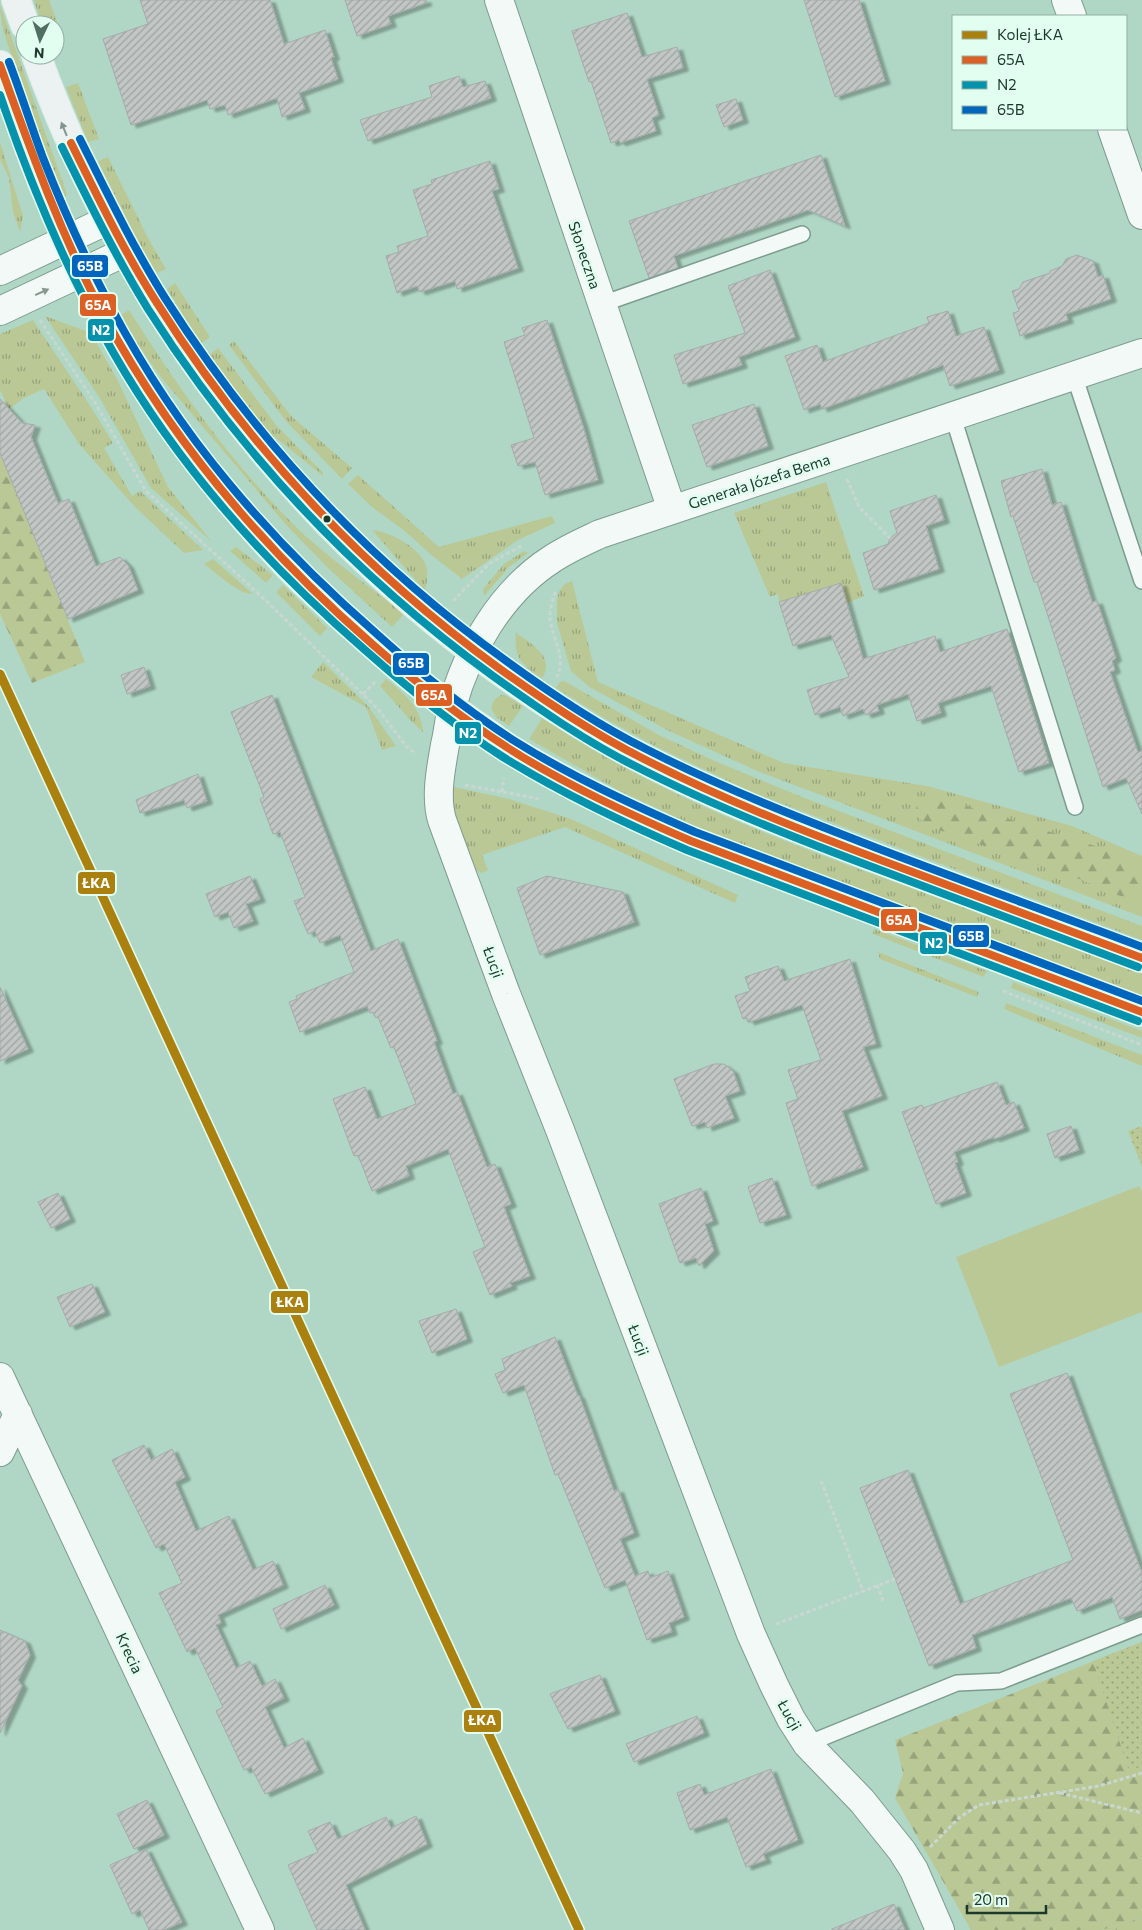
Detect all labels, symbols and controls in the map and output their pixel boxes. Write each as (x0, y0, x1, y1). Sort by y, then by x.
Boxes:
north arrow (15, 15, 65, 65)
legend (952, 15, 1127, 130)
text: Kolej ŁKA (997, 25, 1063, 43)
text: N (33, 45, 45, 62)
text: 65A (997, 50, 1025, 68)
text: N2 (997, 75, 1017, 93)
text: 65B (997, 100, 1025, 118)
one-way arrow (60, 122, 68, 136)
street label: Słoneczna (565, 219, 605, 291)
line badge: 65B (71, 254, 109, 278)
text: 65B (77, 257, 103, 274)
one-way arrow (35, 288, 49, 296)
line badge: 65A (79, 293, 117, 317)
text: 65A (85, 296, 111, 313)
line badge: N2 (87, 318, 115, 342)
text: N2 (92, 321, 110, 338)
street label: Generała Józefa Bema (686, 450, 832, 512)
unlabelled marker (322, 514, 332, 524)
line badge: 65B (392, 652, 430, 676)
text: 65B (398, 654, 424, 671)
line badge: 65A (415, 683, 453, 707)
text: 65A (421, 686, 447, 703)
line badge: N2 (454, 721, 482, 745)
text: N2 (459, 724, 477, 741)
line badge: ŁKA (77, 871, 116, 895)
text: ŁKA (81, 874, 110, 891)
line badge: 65A (880, 908, 918, 932)
text: 65A (886, 911, 912, 928)
line badge: 65B (952, 924, 990, 948)
text: 65B (958, 927, 984, 944)
line badge: N2 (919, 931, 948, 955)
text: N2 (925, 934, 943, 951)
street label: Łucji (480, 943, 508, 980)
line badge: ŁKA (270, 1290, 309, 1314)
text: ŁKA (275, 1293, 304, 1310)
street label: Łucji (624, 1321, 653, 1358)
street label: Krecia (113, 1630, 147, 1676)
street label: Łucji (774, 1696, 806, 1733)
line badge: ŁKA (463, 1709, 502, 1733)
text: ŁKA (467, 1711, 496, 1728)
scale bar (967, 1882, 1046, 1914)
text: 20 m (974, 1890, 1008, 1908)

